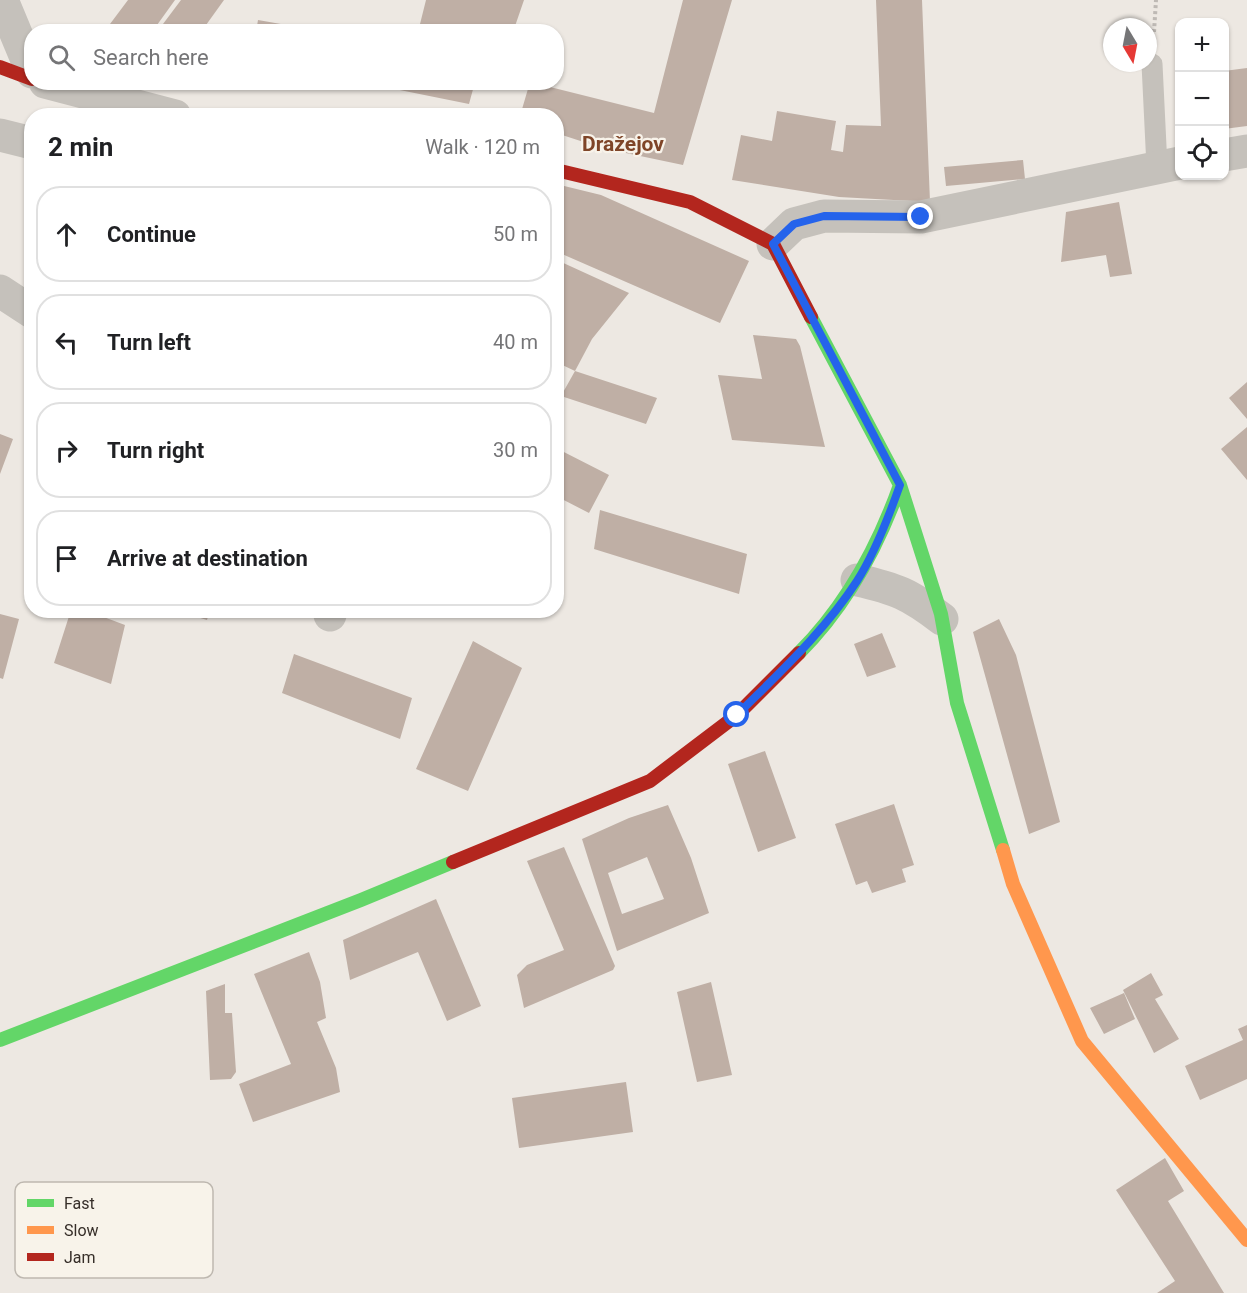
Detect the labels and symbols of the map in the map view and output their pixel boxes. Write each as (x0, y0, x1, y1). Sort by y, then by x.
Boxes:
north arrow (1103, 18, 1157, 72)
district label: Dražejov (582, 132, 664, 156)
route end (907, 203, 933, 229)
route start (723, 701, 749, 727)
legend (15, 1182, 213, 1278)
text: Fast (64, 1194, 95, 1213)
text: Slow (64, 1221, 99, 1240)
text: Jam (64, 1248, 96, 1267)

